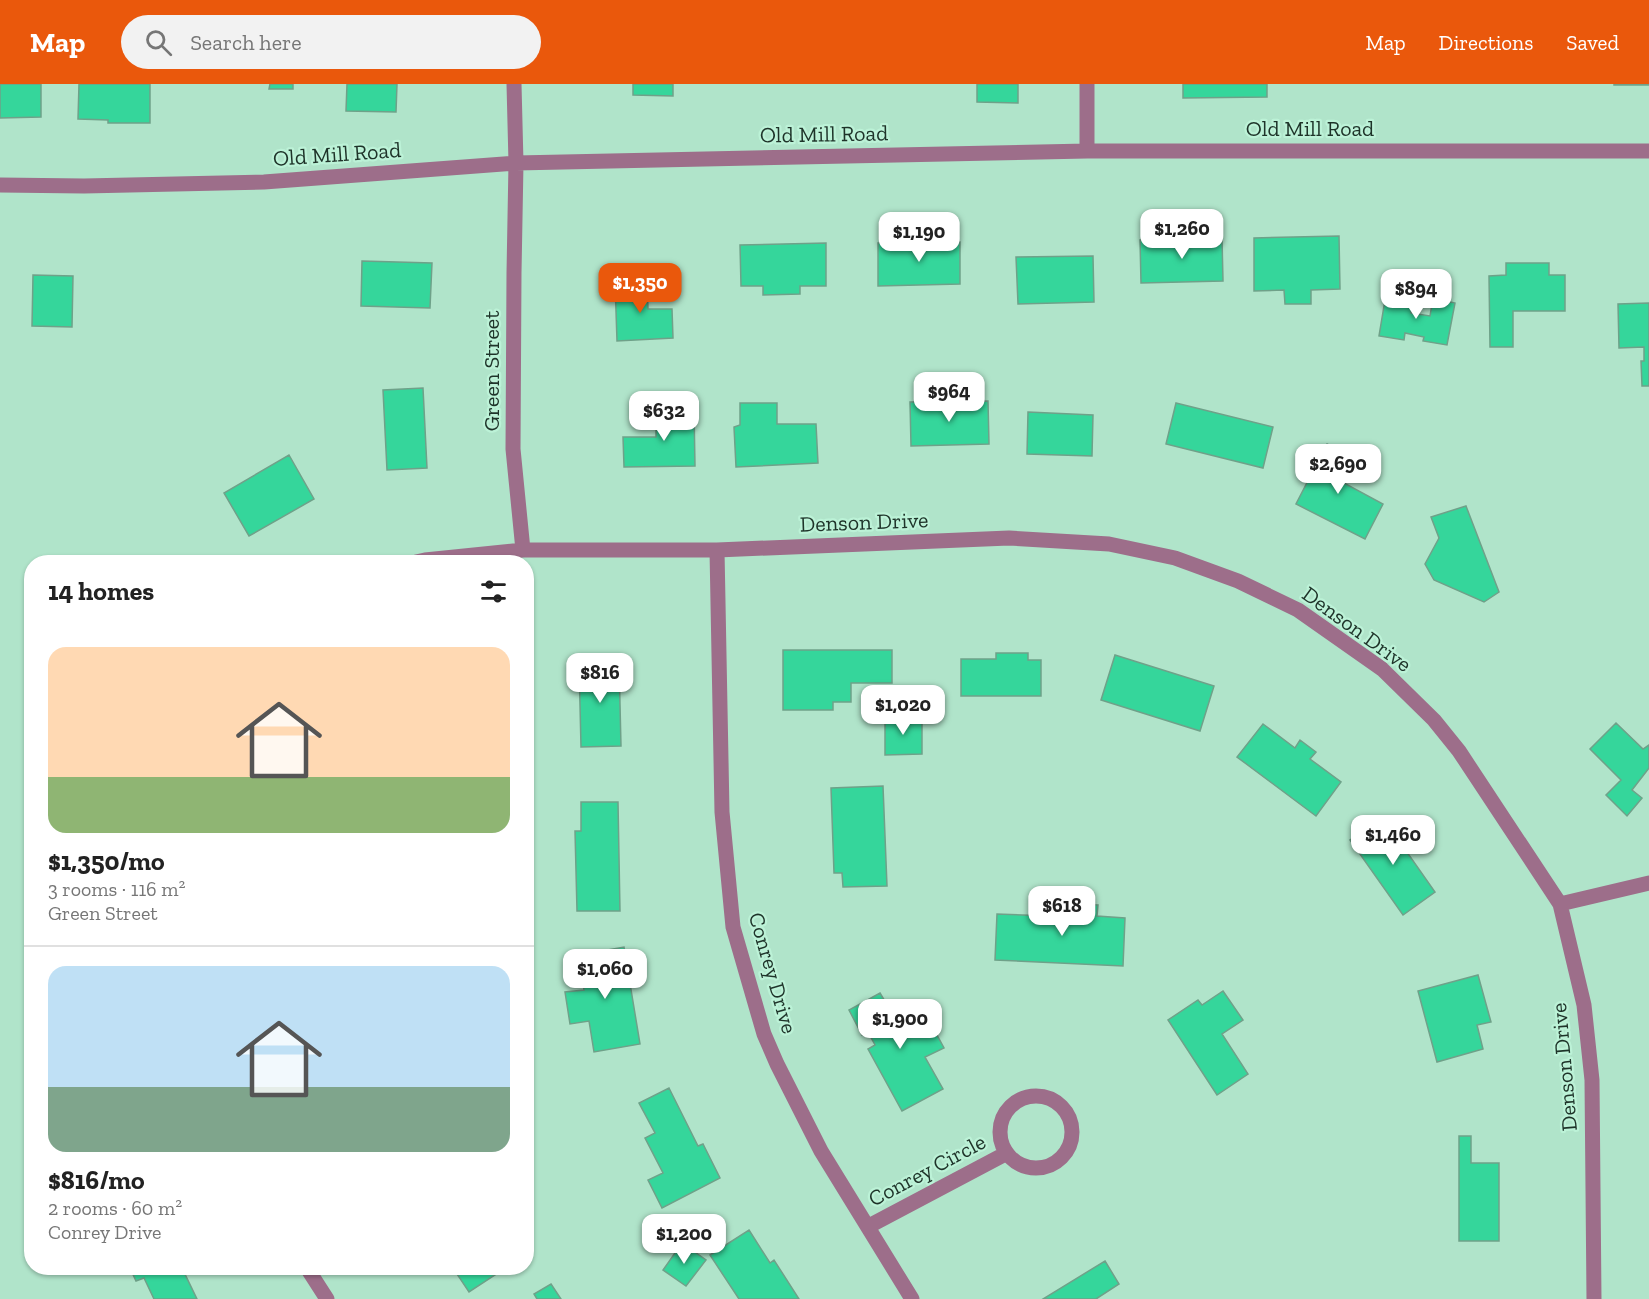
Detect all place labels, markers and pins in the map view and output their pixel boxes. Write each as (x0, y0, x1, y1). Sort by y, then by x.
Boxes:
pin: $1,260 (1133, 209, 1231, 260)
pin: $1,190 (870, 212, 968, 263)
pin: $1,350 (591, 263, 689, 314)
pin: $894 (1380, 269, 1452, 320)
pin: $964 (913, 372, 985, 423)
pin: $632 (628, 391, 700, 442)
pin: $2,690 (1289, 444, 1387, 495)
pin: $816 (564, 653, 636, 704)
pin: $1,020 (854, 685, 952, 736)
pin: $1,460 (1344, 815, 1442, 866)
pin: $618 (1026, 886, 1098, 937)
pin: $1,060 (556, 949, 654, 1000)
pin: $1,900 (851, 999, 949, 1050)
pin: $1,200 (635, 1214, 733, 1265)

